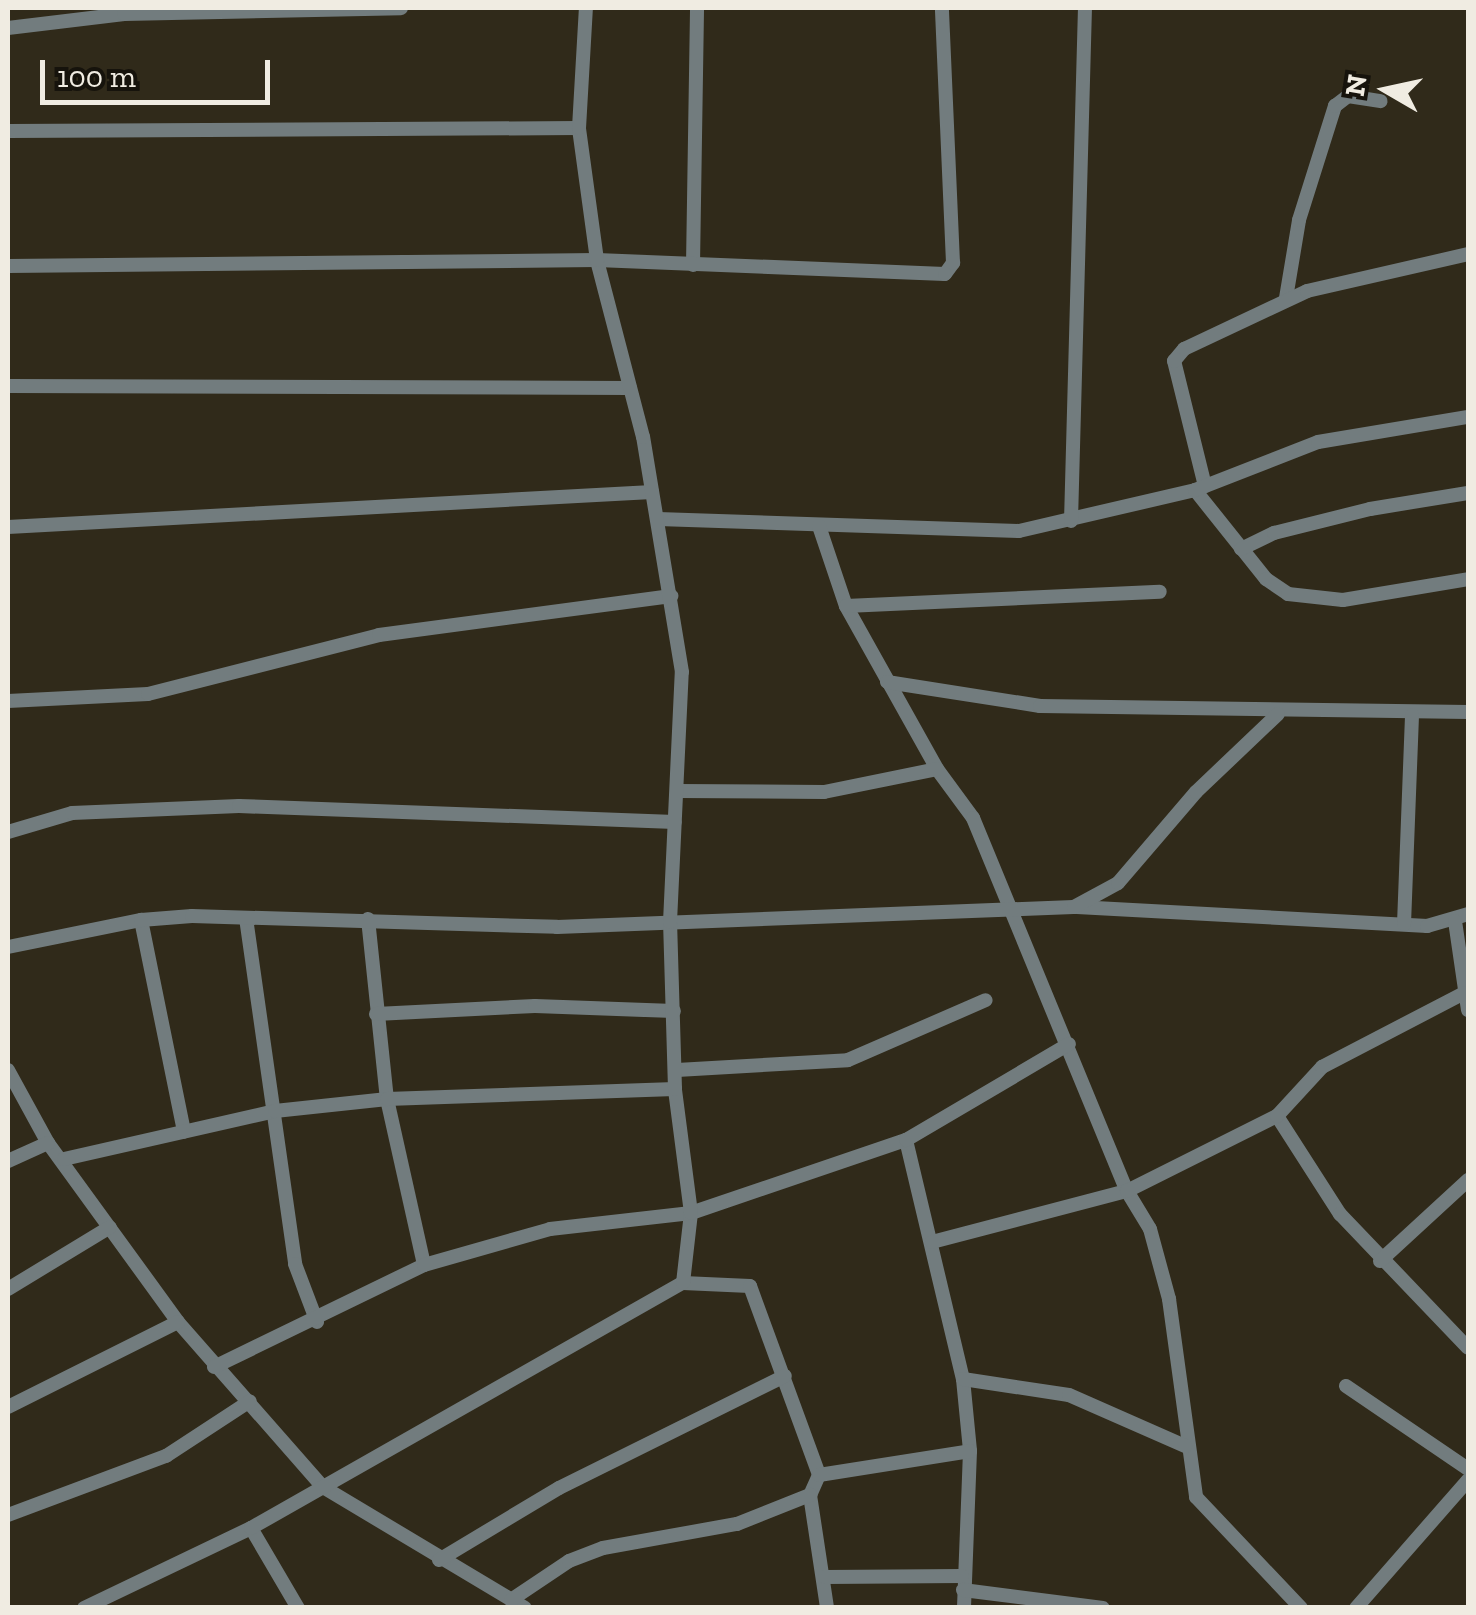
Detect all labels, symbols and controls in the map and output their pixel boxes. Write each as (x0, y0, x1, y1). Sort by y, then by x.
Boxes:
scale bar (45, 40, 275, 102)
north arrow (1336, 40, 1436, 140)
text: 100 m (57, 59, 136, 95)
text: N (1338, 72, 1374, 98)

